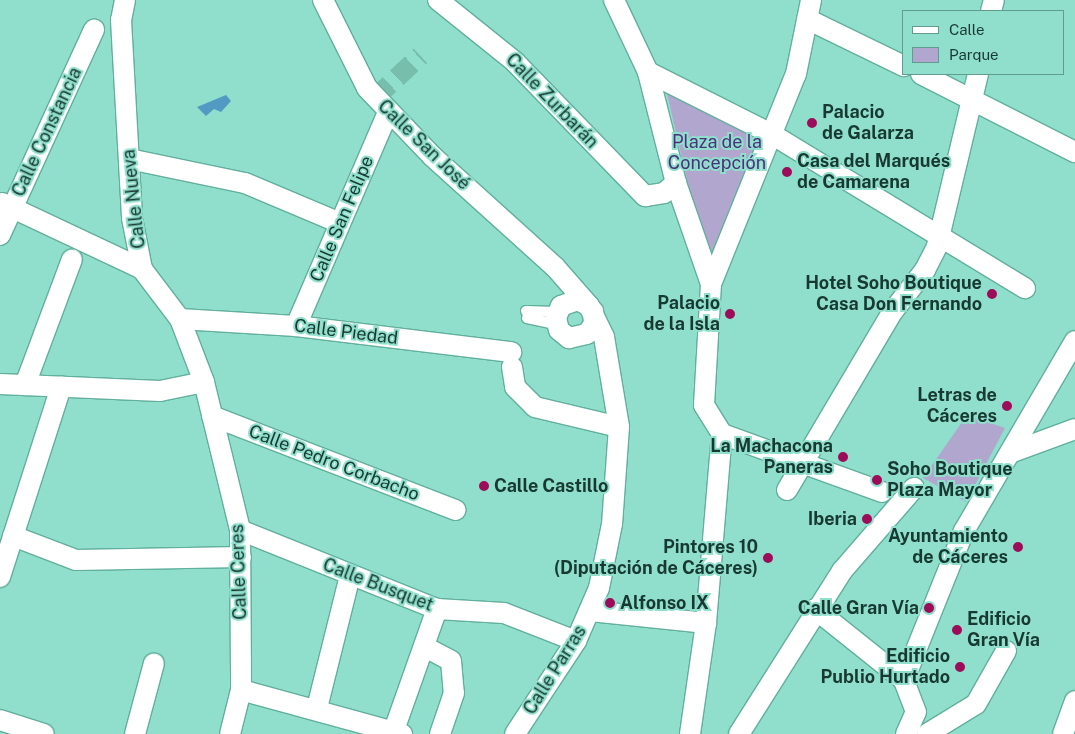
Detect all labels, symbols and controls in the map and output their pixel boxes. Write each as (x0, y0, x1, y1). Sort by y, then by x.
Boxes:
legend (902, 10, 1065, 75)
text: Calle (949, 21, 985, 38)
text: Parque (949, 46, 999, 63)
street label: Calle Zurbarán (501, 49, 603, 153)
street label: Calle Constancia (8, 64, 86, 200)
street label: Calle San José (373, 96, 475, 194)
place label: Palacio de Galarza (822, 102, 914, 144)
marker: Palacio de Galarza (806, 117, 818, 129)
park label: Plaza de la Concepción (668, 132, 766, 174)
street label: Calle Nueva (118, 148, 150, 250)
place label: Casa del Marqués de Camarena (797, 151, 950, 193)
street label: Calle San Felipe (306, 153, 378, 285)
marker: Casa del Marqués de Camarena (781, 166, 793, 178)
place label: Hotel Soho Boutique Casa Don Fernando (805, 273, 982, 316)
marker: Hotel Soho Boutique Casa Don Fernando (986, 288, 998, 300)
place label: Palacio de la Isla (643, 293, 720, 336)
marker: Palacio de la Isla (724, 308, 736, 320)
street label: Calle Piedad (293, 315, 399, 349)
place label: Letras de Cáceres (917, 385, 997, 428)
marker: Letras de Cáceres (1001, 400, 1013, 412)
street label: Calle Pedro Corbacho (246, 420, 422, 506)
place label: La Machacona Paneras (710, 436, 833, 478)
marker: La Machacona Paneras (837, 451, 849, 463)
place label: Soho Boutique Plaza Mayor (887, 459, 1013, 502)
marker: Soho Boutique Plaza Mayor (871, 474, 883, 486)
place label: Calle Castillo (494, 475, 608, 497)
marker: Calle Castillo (478, 480, 490, 492)
place label: Iberia (808, 508, 857, 530)
marker: Iberia (861, 513, 873, 525)
street label: Calle Ceres (227, 524, 251, 620)
place label: Ayuntamiento de Cáceres (888, 526, 1008, 568)
place label: Pintores 10 (Diputación de Cáceres) (554, 537, 758, 580)
marker: Ayuntamiento de Cáceres (1012, 541, 1024, 553)
marker: Pintores 10 (Diputación de Cáceres) (762, 552, 774, 564)
street label: Calle Busquet (320, 554, 436, 616)
place label: Alfonso IX (620, 592, 709, 614)
marker: Alfonso IX (604, 597, 616, 609)
place label: Calle Gran Vía (797, 597, 919, 619)
marker: Calle Gran Vía (923, 602, 935, 614)
place label: Edificio Gran Vía (967, 609, 1040, 652)
street label: Calle Parras (519, 621, 591, 719)
marker: Edificio Gran Vía (951, 624, 963, 636)
place label: Edificio Publio Hurtado (821, 646, 950, 689)
marker: Edificio Publio Hurtado (954, 661, 966, 673)

